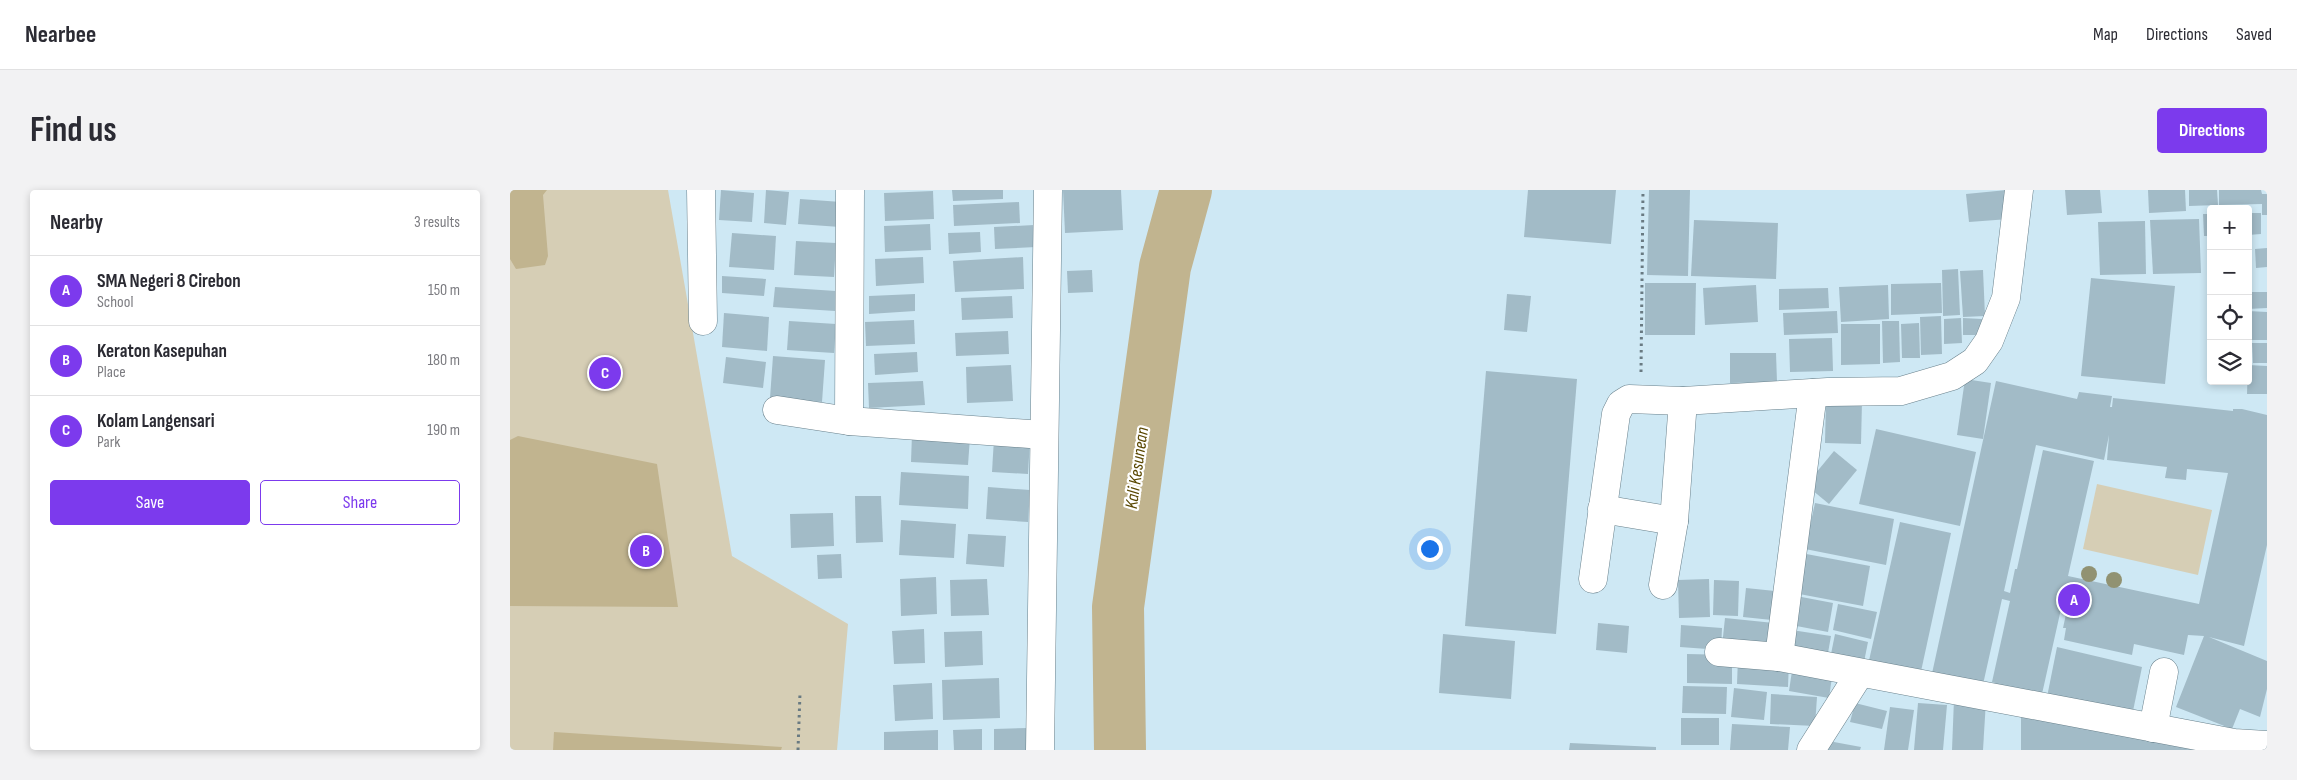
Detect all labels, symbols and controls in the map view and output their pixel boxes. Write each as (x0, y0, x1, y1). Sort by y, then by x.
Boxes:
text: Nearbee (25, 20, 96, 49)
text: Map (2093, 24, 2118, 45)
text: Directions (2146, 24, 2208, 45)
text: Saved (2236, 24, 2272, 45)
button: Directions (2157, 108, 2267, 153)
text: Find us (30, 109, 117, 152)
map controls (2207, 205, 2252, 385)
button: + (2207, 205, 2252, 250)
text: Nearby (50, 210, 103, 235)
text: 3 results (414, 213, 460, 232)
button: − (2207, 250, 2252, 295)
text: SMA Negeri 8 Cirebon (97, 270, 241, 293)
text: A (62, 281, 70, 300)
text: 150 m (428, 281, 460, 300)
text: School (97, 293, 133, 312)
button: locate (2207, 295, 2252, 340)
text: Keraton Kasepuhan (97, 340, 227, 363)
button: layers (2207, 340, 2252, 385)
text: B (62, 351, 70, 370)
text: 180 m (427, 351, 460, 370)
pin: C (589, 354, 621, 392)
text: Place (97, 363, 126, 382)
text: Kolam Langensari (97, 410, 215, 433)
text: C (62, 421, 70, 440)
text: 190 m (427, 421, 460, 440)
water label: Kali Kesunean (1121, 425, 1153, 510)
text: Park (97, 433, 120, 452)
button: Save (50, 480, 250, 525)
button: Share (260, 480, 460, 525)
pin: B (630, 532, 662, 570)
your location (1417, 536, 1443, 562)
pin: A (2058, 581, 2090, 619)

